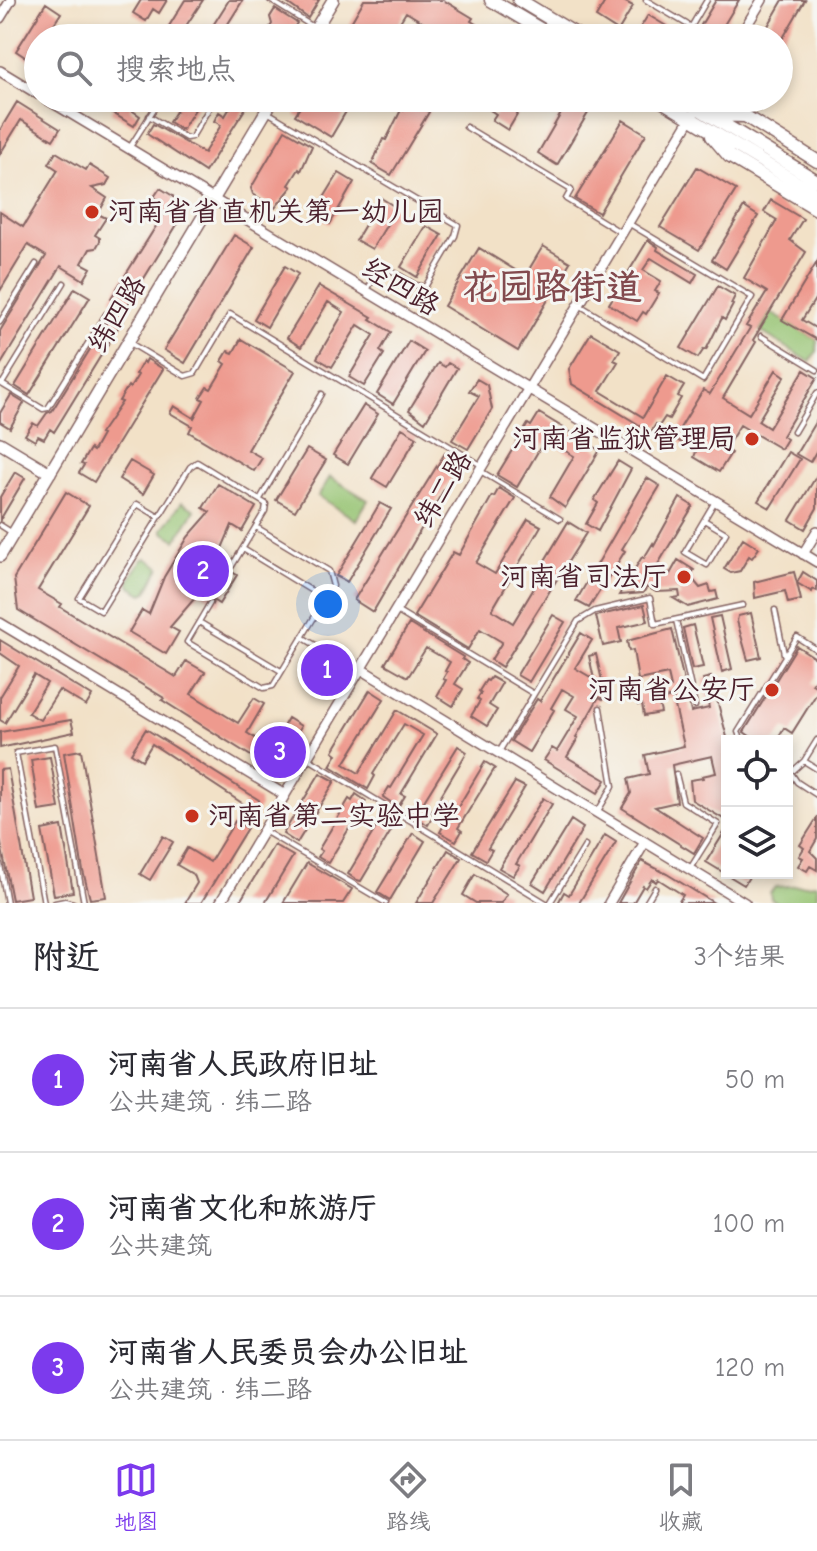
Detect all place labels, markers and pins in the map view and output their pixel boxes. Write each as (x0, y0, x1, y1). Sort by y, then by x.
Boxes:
place label: 河南省省直机关第一幼儿园 (108, 196, 444, 228)
marker: 河南省省直机关第一幼儿园 (83, 203, 101, 221)
place label: 河南省监狱管理局 (512, 423, 736, 455)
marker: 河南省监狱管理局 (743, 430, 761, 448)
pin: 2 (177, 541, 229, 601)
place label: 河南省司法厅 (500, 561, 668, 593)
marker: 河南省司法厅 (675, 568, 693, 586)
pin: 1 (301, 640, 353, 700)
place label: 河南省公安厅 (588, 674, 756, 706)
marker: 河南省公安厅 (763, 681, 781, 699)
pin: 3 (254, 722, 306, 782)
place label: 河南省第二实验中学 (208, 800, 460, 832)
marker: 河南省第二实验中学 (183, 807, 201, 825)

